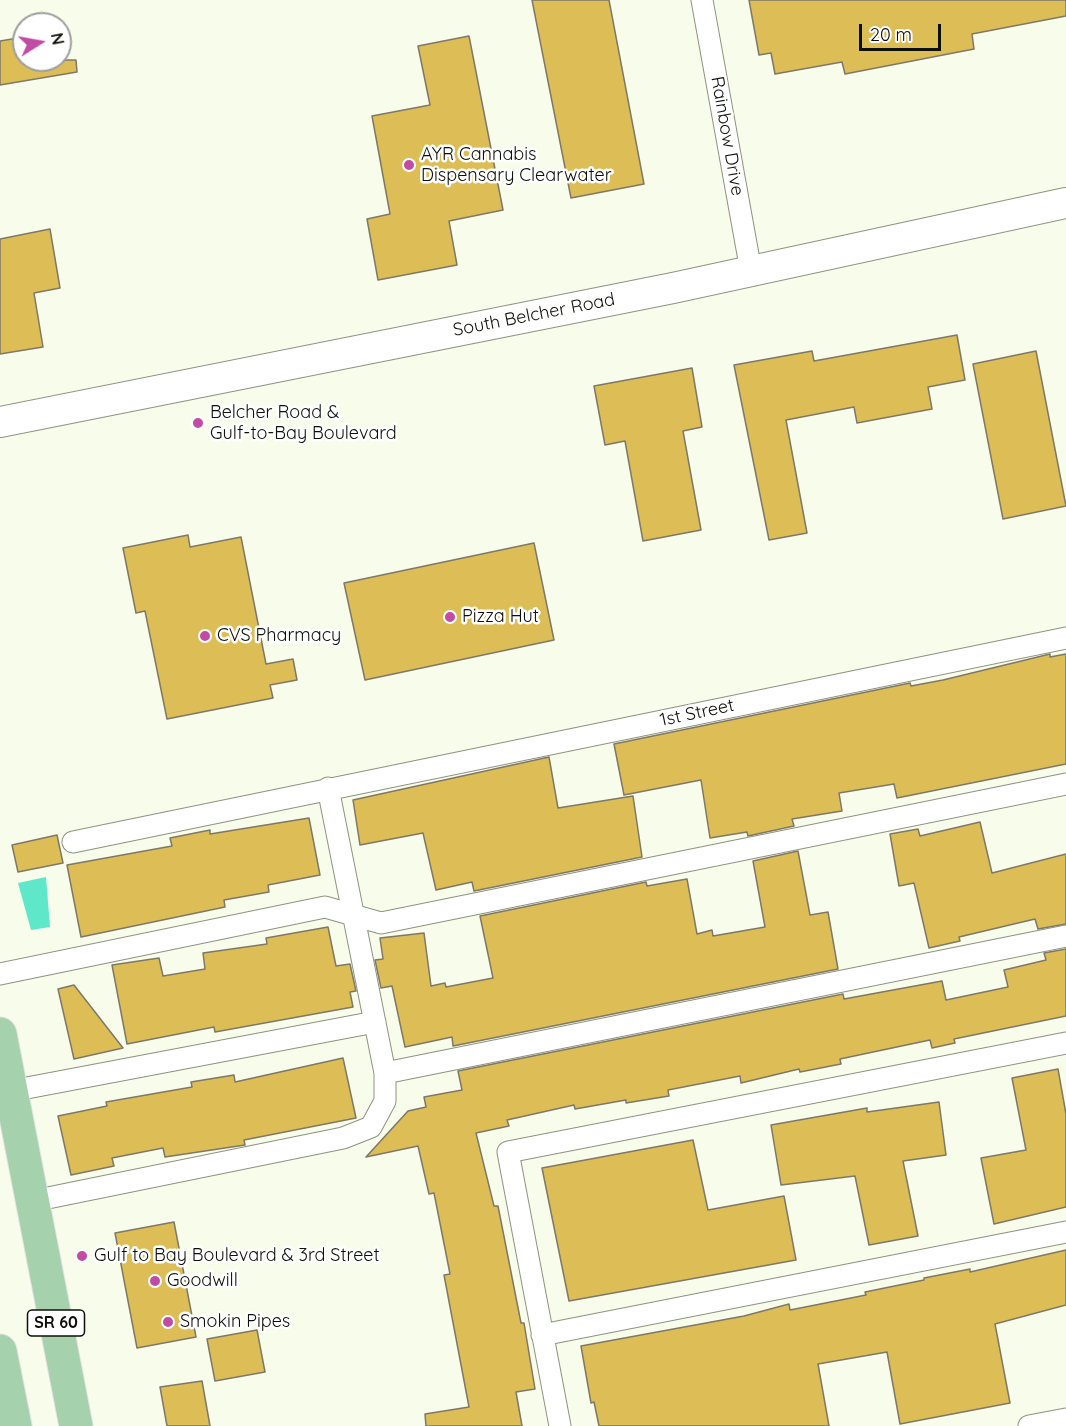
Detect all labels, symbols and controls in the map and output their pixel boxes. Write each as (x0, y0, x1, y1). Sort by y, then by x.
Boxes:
north arrow (12, 12, 72, 72)
scale bar (862, 12, 944, 50)
text: 20 m (870, 23, 912, 46)
text: N (47, 31, 69, 47)
street label: Rainbow Drive (706, 75, 748, 197)
place label: AYR Cannabis Dispensary Clearwater (421, 144, 612, 186)
marker: AYR Cannabis Dispensary Clearwater (402, 158, 416, 172)
street label: South Belcher Road (451, 289, 617, 341)
place label: Belcher Road & Gulf-to-Bay Boulevard (210, 402, 397, 444)
marker: Belcher Road & Gulf-to-Bay Boulevard (191, 416, 205, 430)
place label: Pizza Hut (462, 606, 539, 628)
marker: Pizza Hut (443, 610, 457, 624)
place label: CVS Pharmacy (217, 625, 341, 647)
marker: CVS Pharmacy (198, 629, 212, 643)
street label: 1st Street (658, 695, 736, 731)
place label: Gulf to Bay Boulevard & 3rd Street (94, 1245, 380, 1267)
marker: Gulf to Bay Boulevard & 3rd Street (75, 1249, 89, 1263)
place label: Goodwill (167, 1270, 238, 1292)
marker: Goodwill (148, 1274, 162, 1288)
road number: SR 60 (28, 1310, 84, 1336)
place label: Smokin Pipes (180, 1311, 290, 1333)
marker: Smokin Pipes (161, 1315, 175, 1329)

